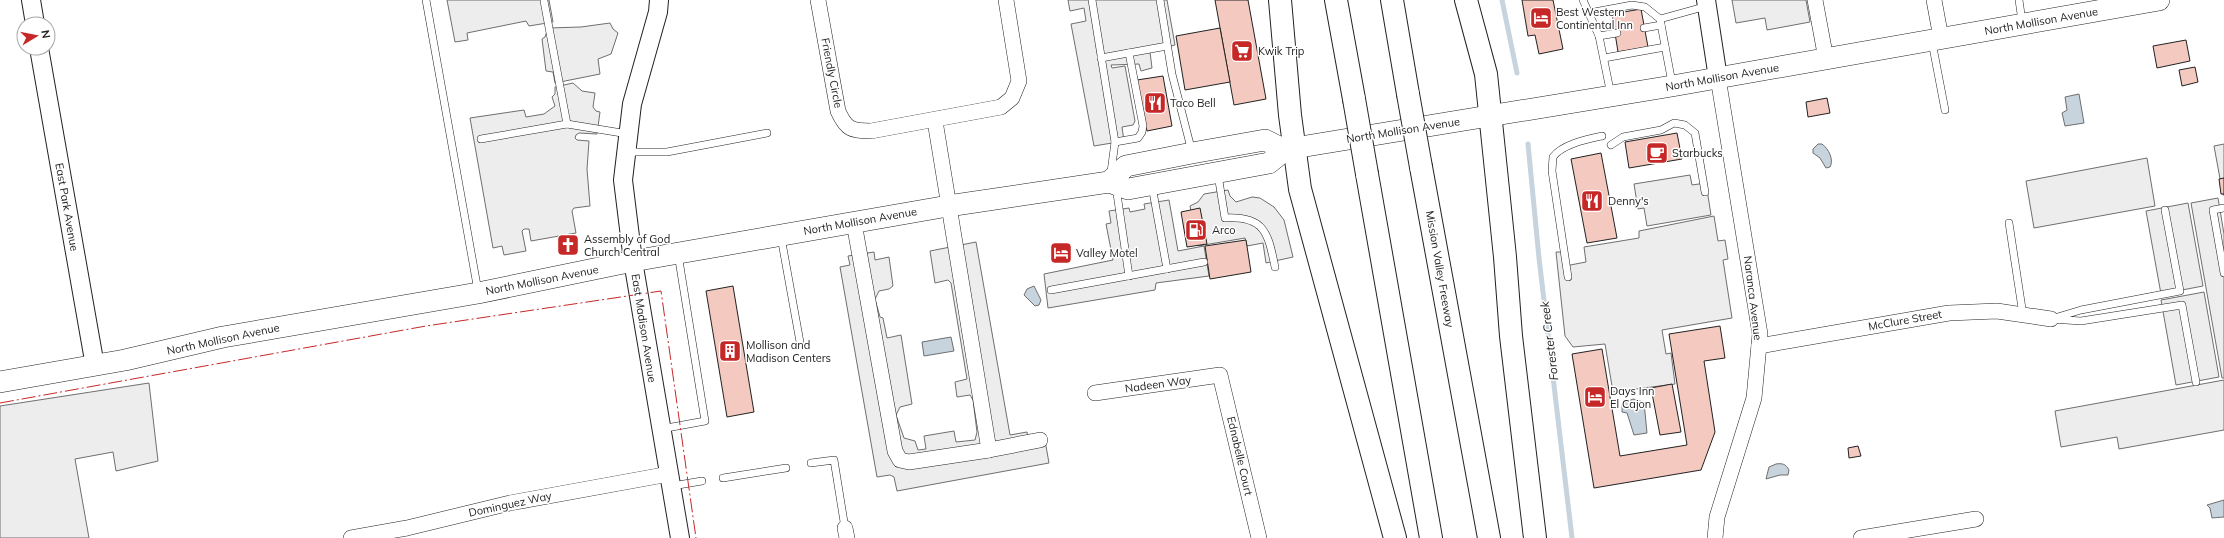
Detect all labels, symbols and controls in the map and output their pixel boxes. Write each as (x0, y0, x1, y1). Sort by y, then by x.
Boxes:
street label: North Mollison Avenue (1983, 4, 2099, 38)
hotel icon: Best Western Continental Inn (1528, 5, 1554, 31)
place label: Best Western Continental Inn (1556, 5, 1633, 32)
north arrow (16, 16, 56, 56)
text: N (38, 29, 53, 40)
street label: Friendly Circle (818, 37, 846, 109)
supermarket icon: Kwik Trip (1229, 38, 1255, 64)
place label: Kwik Trip (1258, 44, 1305, 58)
street label: North Mollison Avenue (1664, 60, 1780, 94)
restaurant icon: Taco Bell (1142, 90, 1168, 116)
place label: Taco Bell (1170, 96, 1216, 110)
street label: North Mollison Avenue (1345, 114, 1461, 146)
cafe icon: Starbucks (1644, 140, 1670, 166)
place label: Starbucks (1672, 146, 1723, 160)
street label: East Park Avenue (52, 162, 82, 252)
restaurant icon: Denny's (1579, 188, 1605, 214)
place label: Denny's (1608, 194, 1649, 208)
street label: North Mollison Avenue (802, 204, 918, 238)
street label: Mission Valley Freeway (1423, 209, 1457, 329)
fuel station icon: Arco (1183, 217, 1209, 243)
place label: Arco (1212, 223, 1236, 237)
church icon: Assembly of God Church Central (555, 232, 581, 258)
place label: Assembly of God Church Central (584, 232, 670, 259)
hotel icon: Valley Motel (1048, 240, 1074, 266)
place label: Valley Motel (1076, 246, 1138, 260)
street label: Naranca Avenue (1741, 255, 1765, 341)
street label: North Mollison Avenue (484, 262, 600, 298)
street label: East Madison Avenue (629, 273, 659, 383)
water label: Forester Creek (1537, 300, 1561, 382)
street label: McClure Street (1867, 307, 1943, 333)
street label: North Mollison Avenue (165, 320, 281, 358)
building icon: Mollison and Madison Centers (717, 338, 743, 364)
place label: Mollison and Madison Centers (746, 338, 831, 365)
street label: Nadeen Way (1124, 372, 1192, 396)
hotel icon: Days Inn El Cajon (1582, 384, 1608, 410)
place label: Days Inn El Cajon (1610, 384, 1655, 411)
street label: Ednabelle Court (1224, 415, 1256, 497)
street label: Dominguez Way (467, 488, 553, 520)

